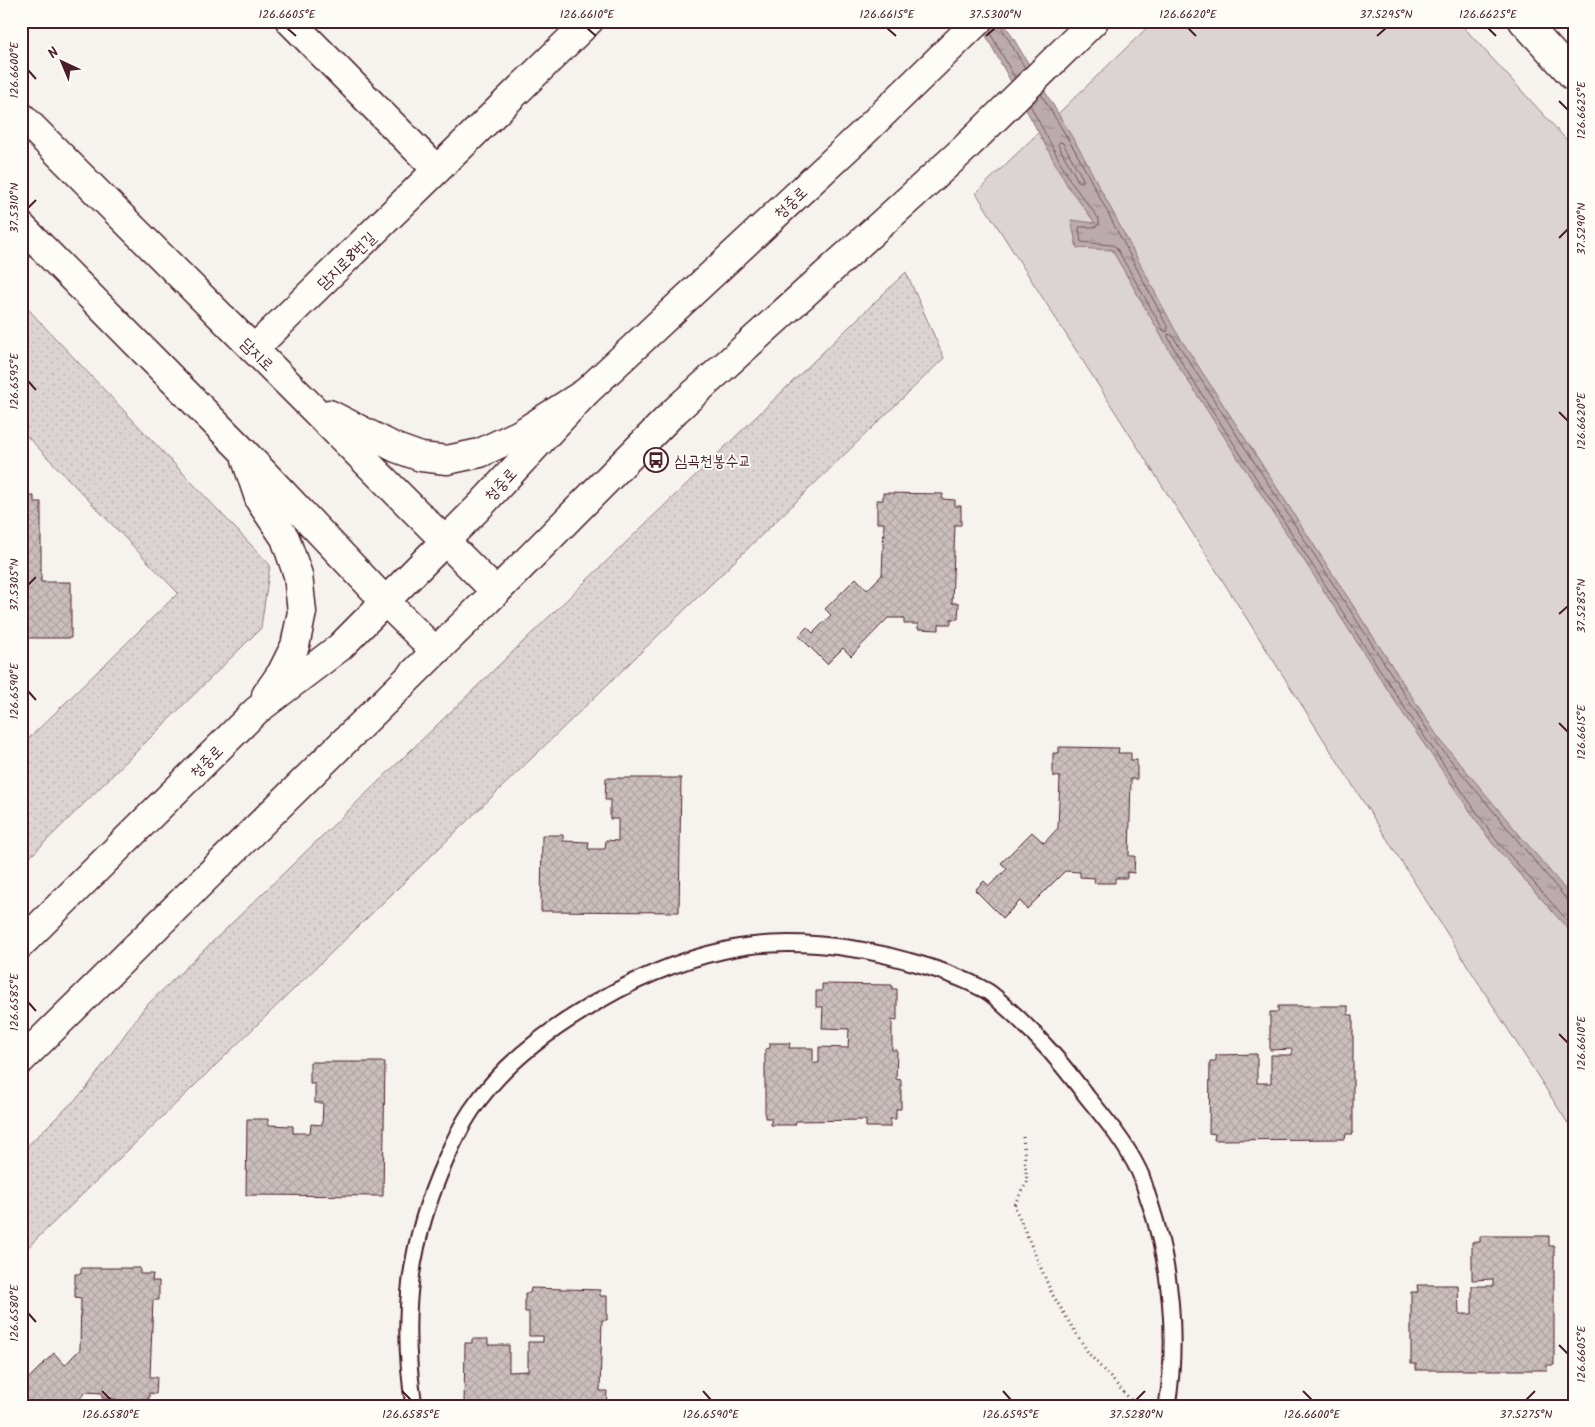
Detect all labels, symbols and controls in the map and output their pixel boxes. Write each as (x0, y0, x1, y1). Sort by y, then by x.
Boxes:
text: 126.6605°E (258, 5, 317, 24)
text: 126.6610°E (560, 5, 615, 24)
text: 126.6615°E (860, 5, 915, 24)
text: 37.5300°N (969, 5, 1021, 24)
text: 126.6620°E (1159, 5, 1218, 24)
text: 37.5295°N (1359, 5, 1413, 24)
text: 126.6625°E (1459, 5, 1518, 24)
north arrow (38, 38, 88, 88)
text: 126.6600°E (5, 41, 24, 98)
text: N (43, 42, 65, 64)
text: 126.6625°E (1572, 80, 1591, 139)
street label: 청중로 (768, 181, 814, 225)
text: 37.5310°N (5, 183, 24, 233)
text: 37.5290°N (1572, 203, 1591, 255)
street label: 담지로8번길 (312, 226, 382, 296)
street label: 담지로 (234, 333, 279, 378)
text: 126.6595°E (5, 352, 24, 409)
text: 126.6620°E (1572, 391, 1591, 450)
bus stop icon: 심곡천봉수교 (643, 447, 669, 473)
place label: 심곡천봉수교 (674, 449, 751, 474)
street label: 청중로 (479, 462, 523, 508)
text: 37.5305°N (5, 558, 24, 612)
text: 37.5285°N (1572, 579, 1591, 633)
text: 126.6590°E (5, 662, 24, 719)
text: 126.6615°E (1572, 704, 1591, 759)
street label: 청중로 (185, 740, 230, 785)
text: 126.6585°E (5, 972, 24, 1031)
text: 126.6610°E (1572, 1015, 1591, 1070)
text: 126.6580°E (5, 1283, 24, 1342)
text: 126.6605°E (1572, 1324, 1591, 1383)
text: 126.6580°E (82, 1405, 141, 1424)
text: 126.6585°E (382, 1405, 441, 1424)
text: 126.6590°E (683, 1405, 740, 1424)
text: 126.6595°E (983, 1405, 1040, 1424)
text: 37.5280°N (1109, 1405, 1163, 1424)
text: 126.6600°E (1284, 1405, 1341, 1424)
text: 37.5275°N (1500, 1405, 1552, 1424)

